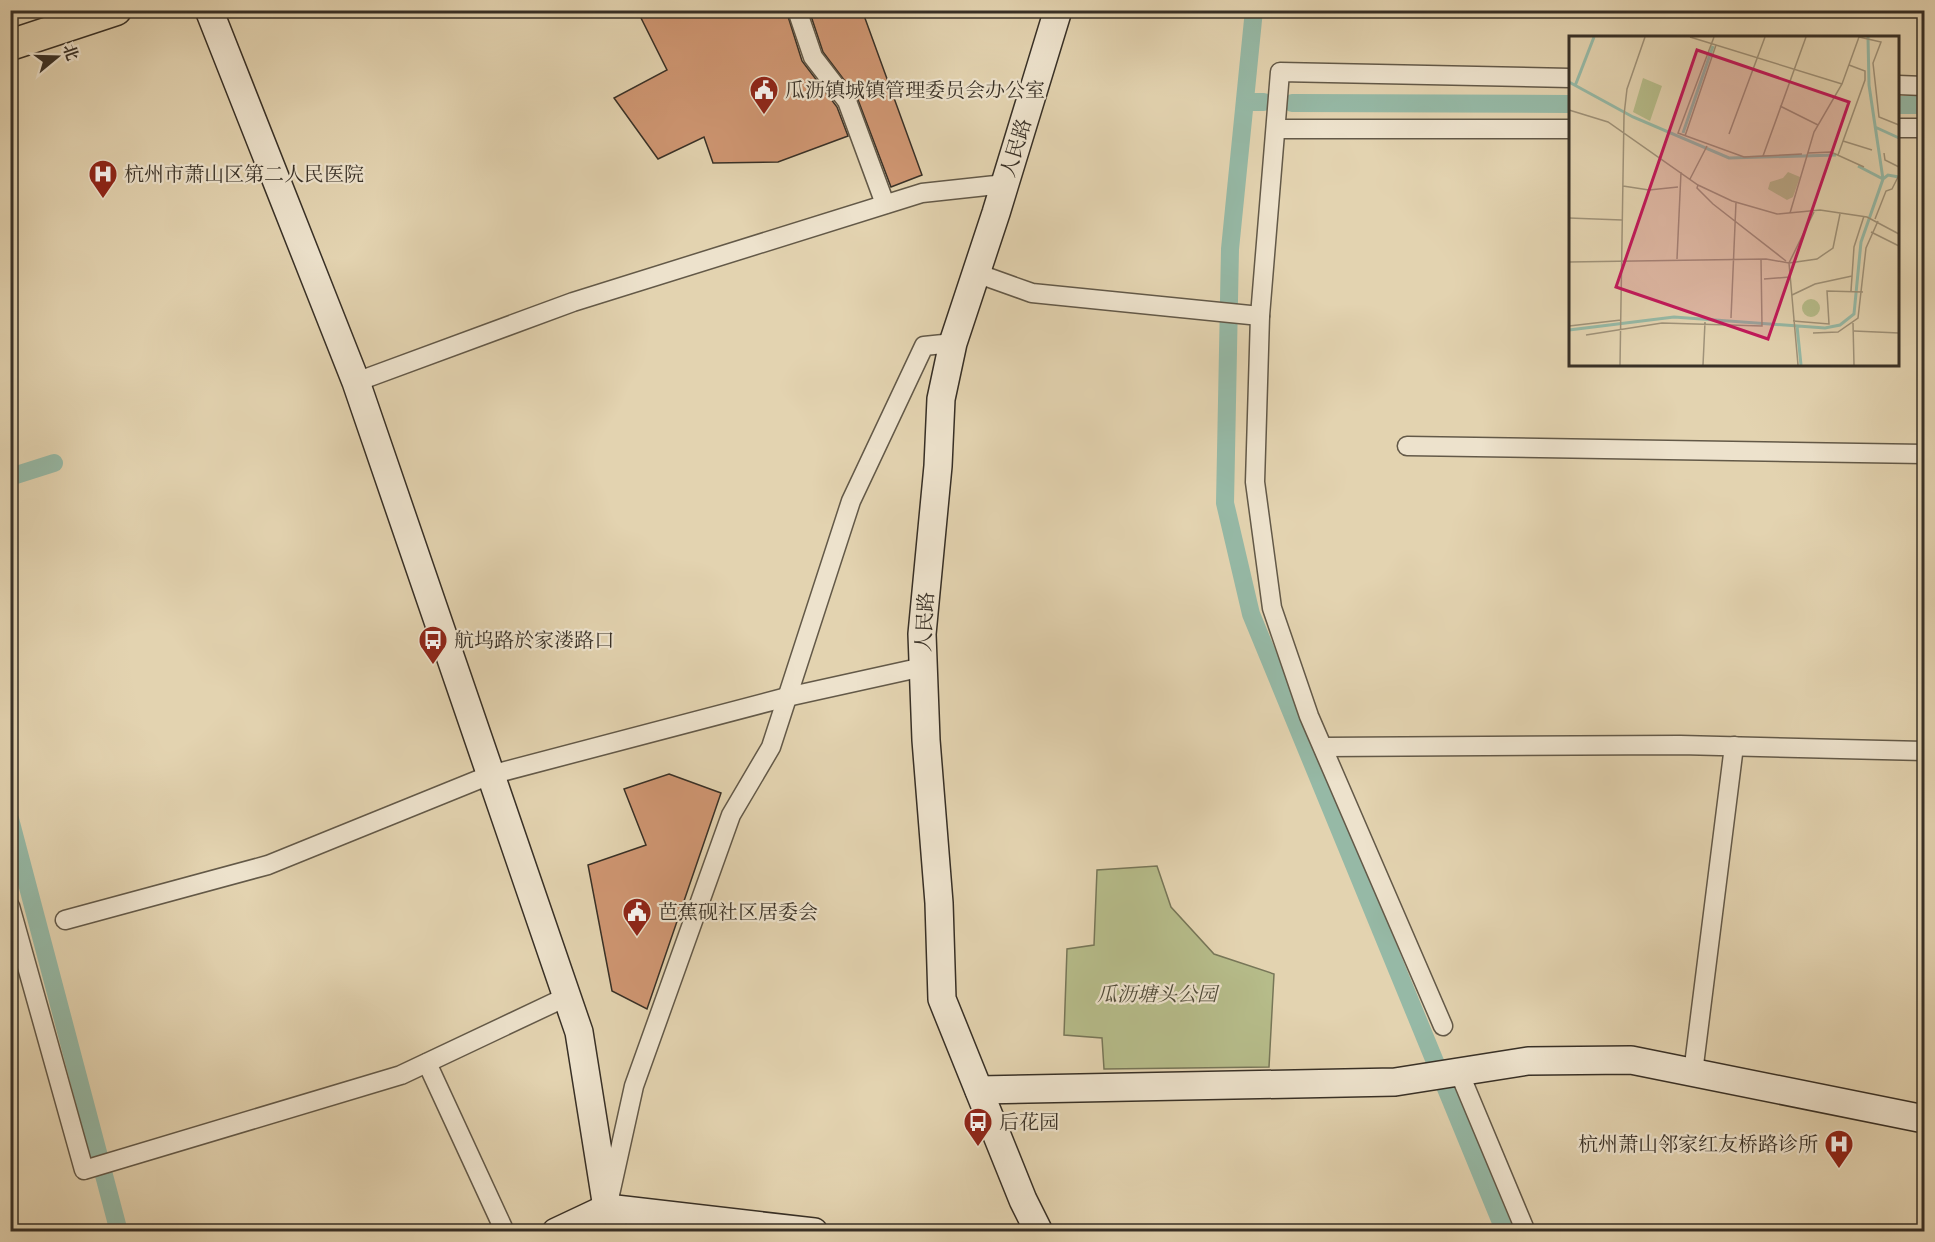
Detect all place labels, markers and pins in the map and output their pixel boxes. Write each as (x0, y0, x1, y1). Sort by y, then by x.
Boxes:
public building icon: 瓜沥镇城镇管理委员会办公室 (748, 74, 780, 116)
place label: 瓜沥镇城镇管理委员会办公室 (785, 77, 1045, 104)
hospital icon: 杭州市萧山区第二人民医院 (87, 158, 119, 200)
place label: 杭州市萧山区第二人民医院 (124, 161, 364, 188)
bus stop icon: 航坞路於家溇路口 (417, 624, 449, 666)
place label: 航坞路於家溇路口 (454, 627, 614, 654)
public building icon: 芭蕉砚社区居委会 (621, 896, 653, 938)
place label: 芭蕉砚社区居委会 (658, 899, 818, 926)
bus stop icon: 后花园 (962, 1106, 994, 1148)
place label: 后花园 (999, 1109, 1059, 1136)
hospital icon: 杭州萧山邻家红友桥路诊所 (1823, 1128, 1855, 1170)
place label: 杭州萧山邻家红友桥路诊所 (1578, 1131, 1818, 1158)

